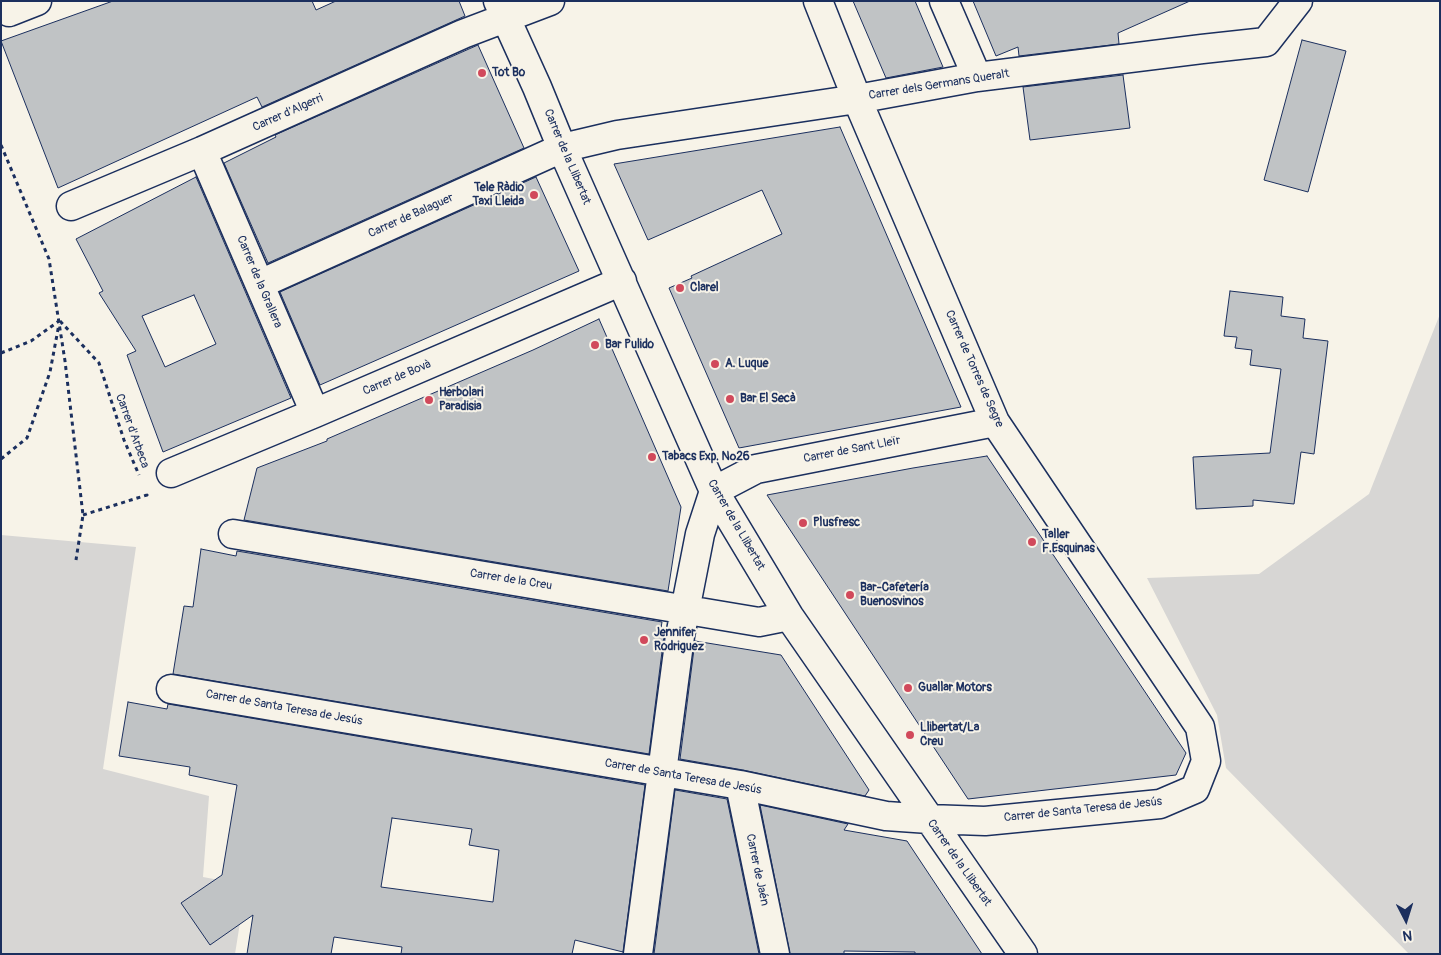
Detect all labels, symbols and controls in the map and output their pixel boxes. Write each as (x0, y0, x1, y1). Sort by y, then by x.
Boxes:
place label: Tot Bo (492, 66, 525, 80)
marker: Tot Bo (476, 67, 488, 79)
street label: Carrer dels Germans Queralt (868, 67, 1010, 103)
street label: Carrer d'Algerri (251, 91, 325, 135)
street label: Carrer de la Llibertat (540, 107, 594, 207)
place label: Tele Ràdio Taxi Lleida (473, 181, 524, 209)
marker: Tele Ràdio Taxi Lleida (528, 189, 540, 201)
street label: Carrer de Balaguer (366, 191, 456, 241)
street label: Carrer de la Grallera (233, 234, 285, 330)
place label: Clarel (690, 281, 719, 295)
marker: Clarel (674, 282, 686, 294)
street label: Carrer de Torres de Segre (942, 308, 1006, 430)
place label: Bar Pulido (605, 338, 654, 352)
marker: Bar Pulido (589, 339, 601, 351)
street label: Carrer de Bovà (361, 357, 433, 399)
place label: A. Luque (725, 357, 768, 371)
marker: A. Luque (709, 358, 721, 370)
place label: Herbolari Paradisia (439, 386, 484, 414)
street label: Carrer d'Arbeca (112, 392, 152, 470)
place label: Bar El Secà (740, 392, 795, 406)
marker: Bar El Secà (724, 393, 736, 405)
marker: Herbolari Paradisia (423, 394, 435, 406)
street label: Carrer de Sant Lleïr (802, 434, 902, 466)
place label: Tabacs Exp. Nº26 (662, 450, 750, 464)
marker: Tabacs Exp. Nº26 (646, 451, 658, 463)
street label: Carrer de la Llibertat (704, 477, 768, 573)
place label: Plusfresc (813, 516, 860, 530)
marker: Plusfresc (797, 517, 809, 529)
place label: Taller F.Esquinas (1042, 528, 1095, 556)
marker: Taller F.Esquinas (1026, 536, 1038, 548)
street label: Carrer de la Creu (469, 566, 553, 594)
place label: Bar-Cafetería Buenosvinos (860, 581, 929, 609)
marker: Bar-Cafetería Buenosvinos (844, 589, 856, 601)
place label: Jennifer Rodriguez (654, 626, 704, 654)
marker: Jennifer Rodriguez (638, 634, 650, 646)
place label: Guallar Motors (918, 681, 992, 695)
marker: Guallar Motors (902, 682, 914, 694)
street label: Carrer de Santa Teresa de Jesús (204, 687, 364, 729)
place label: Llibertat/La Creu (920, 721, 979, 749)
marker: Llibertat/La Creu (904, 729, 916, 741)
street label: Carrer de Santa Teresa de Jesús (603, 756, 763, 798)
street label: Carrer de Santa Teresa de Jesús (1003, 795, 1163, 825)
street label: Carrer de la Llibertat (924, 817, 994, 909)
street label: Carrer de Jaén (742, 833, 772, 907)
north arrow (1381, 895, 1431, 945)
text: N (1402, 927, 1413, 944)

